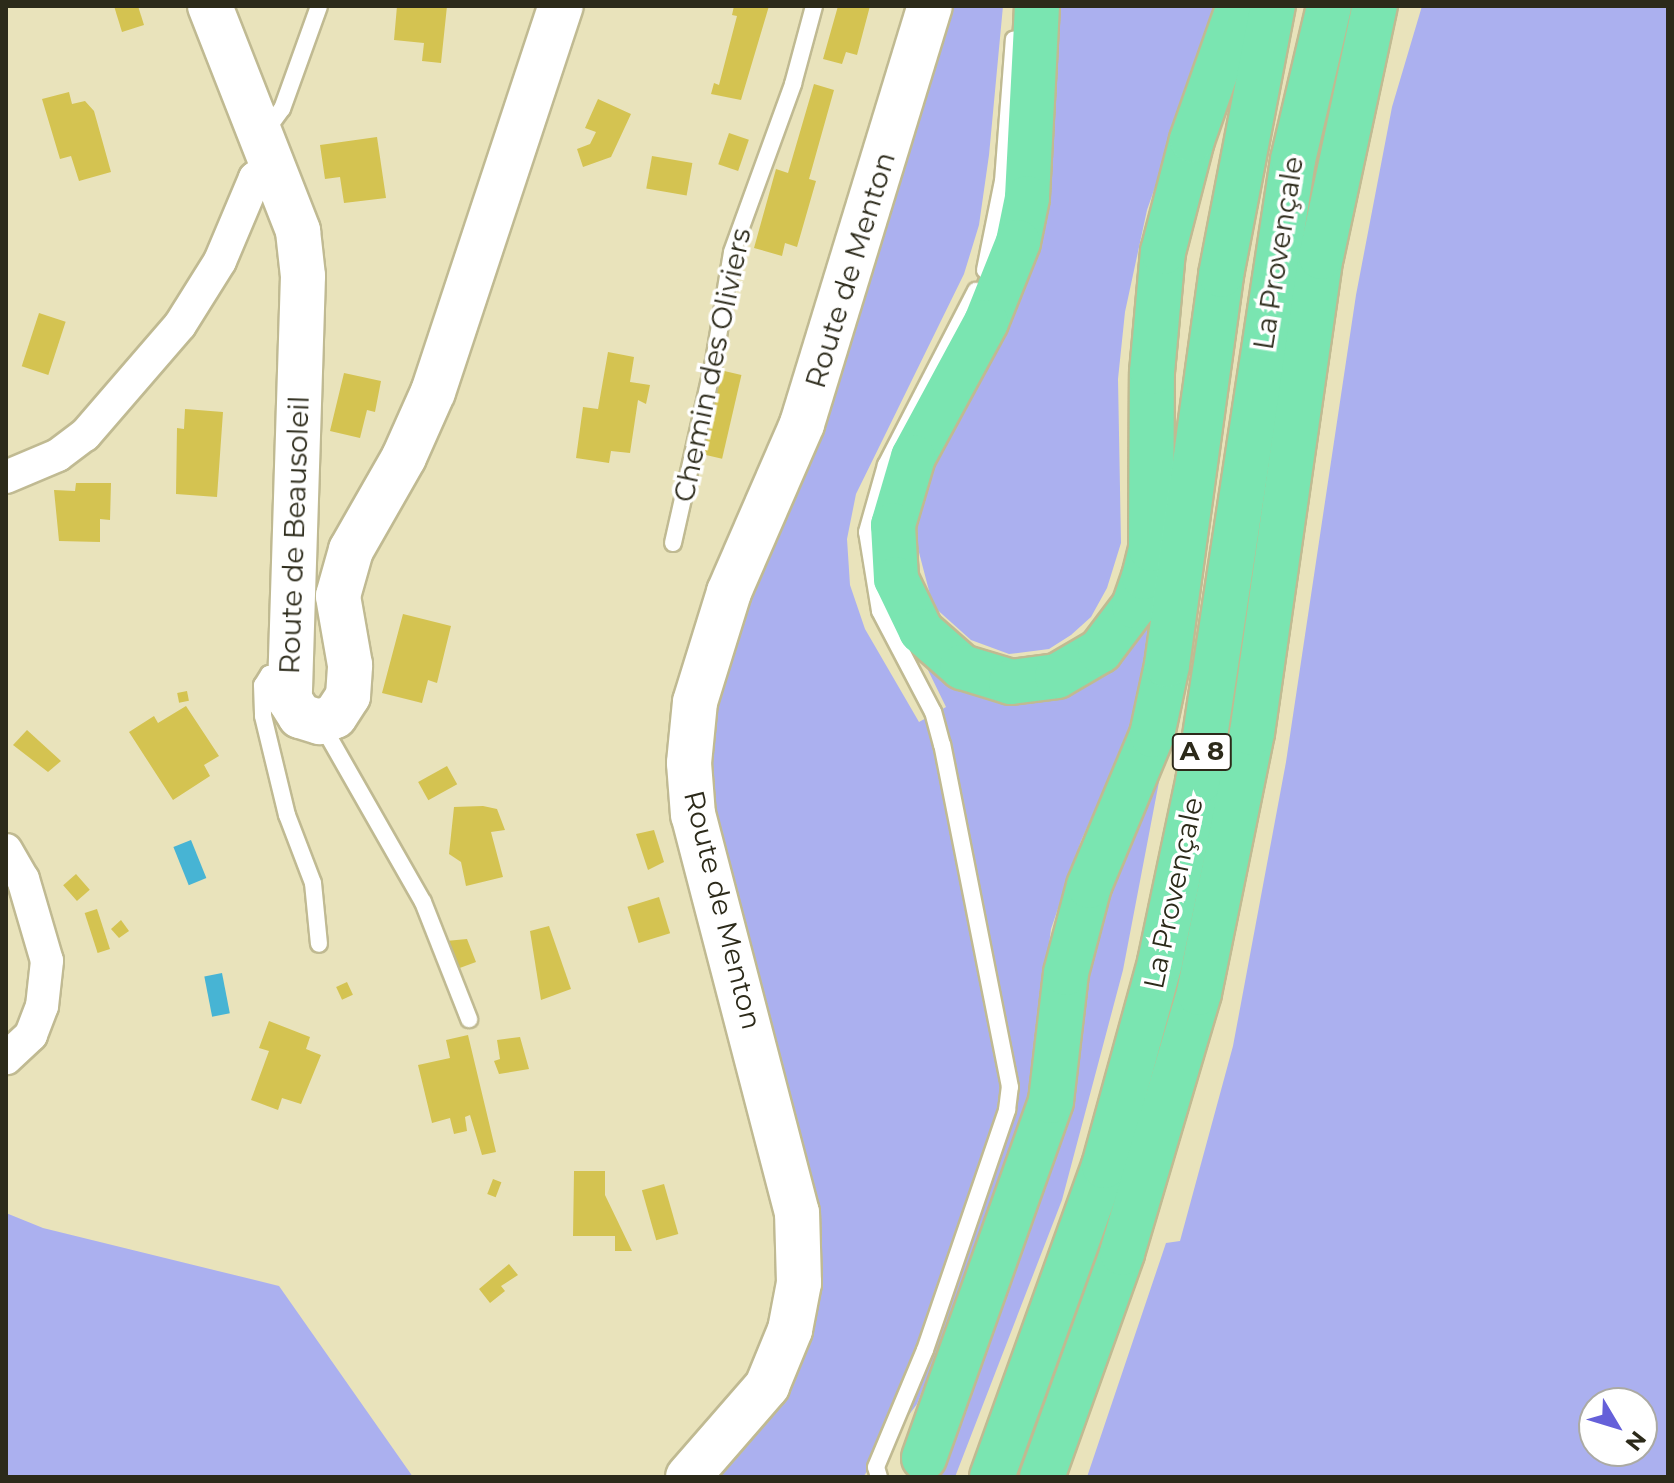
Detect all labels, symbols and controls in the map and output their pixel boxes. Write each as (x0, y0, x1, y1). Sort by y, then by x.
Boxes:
street label: Route de Menton (798, 148, 902, 392)
street label: La Provençale (1246, 154, 1310, 352)
street label: Chemin des Oliviers (667, 225, 757, 505)
street label: Route de Beausoleil (272, 395, 316, 675)
road number: A 8 (1170, 730, 1234, 774)
street label: Route de Menton (677, 787, 769, 1033)
street label: La Provençale (1136, 794, 1210, 992)
north arrow (1578, 1387, 1658, 1467)
text: N (1620, 1426, 1652, 1456)

